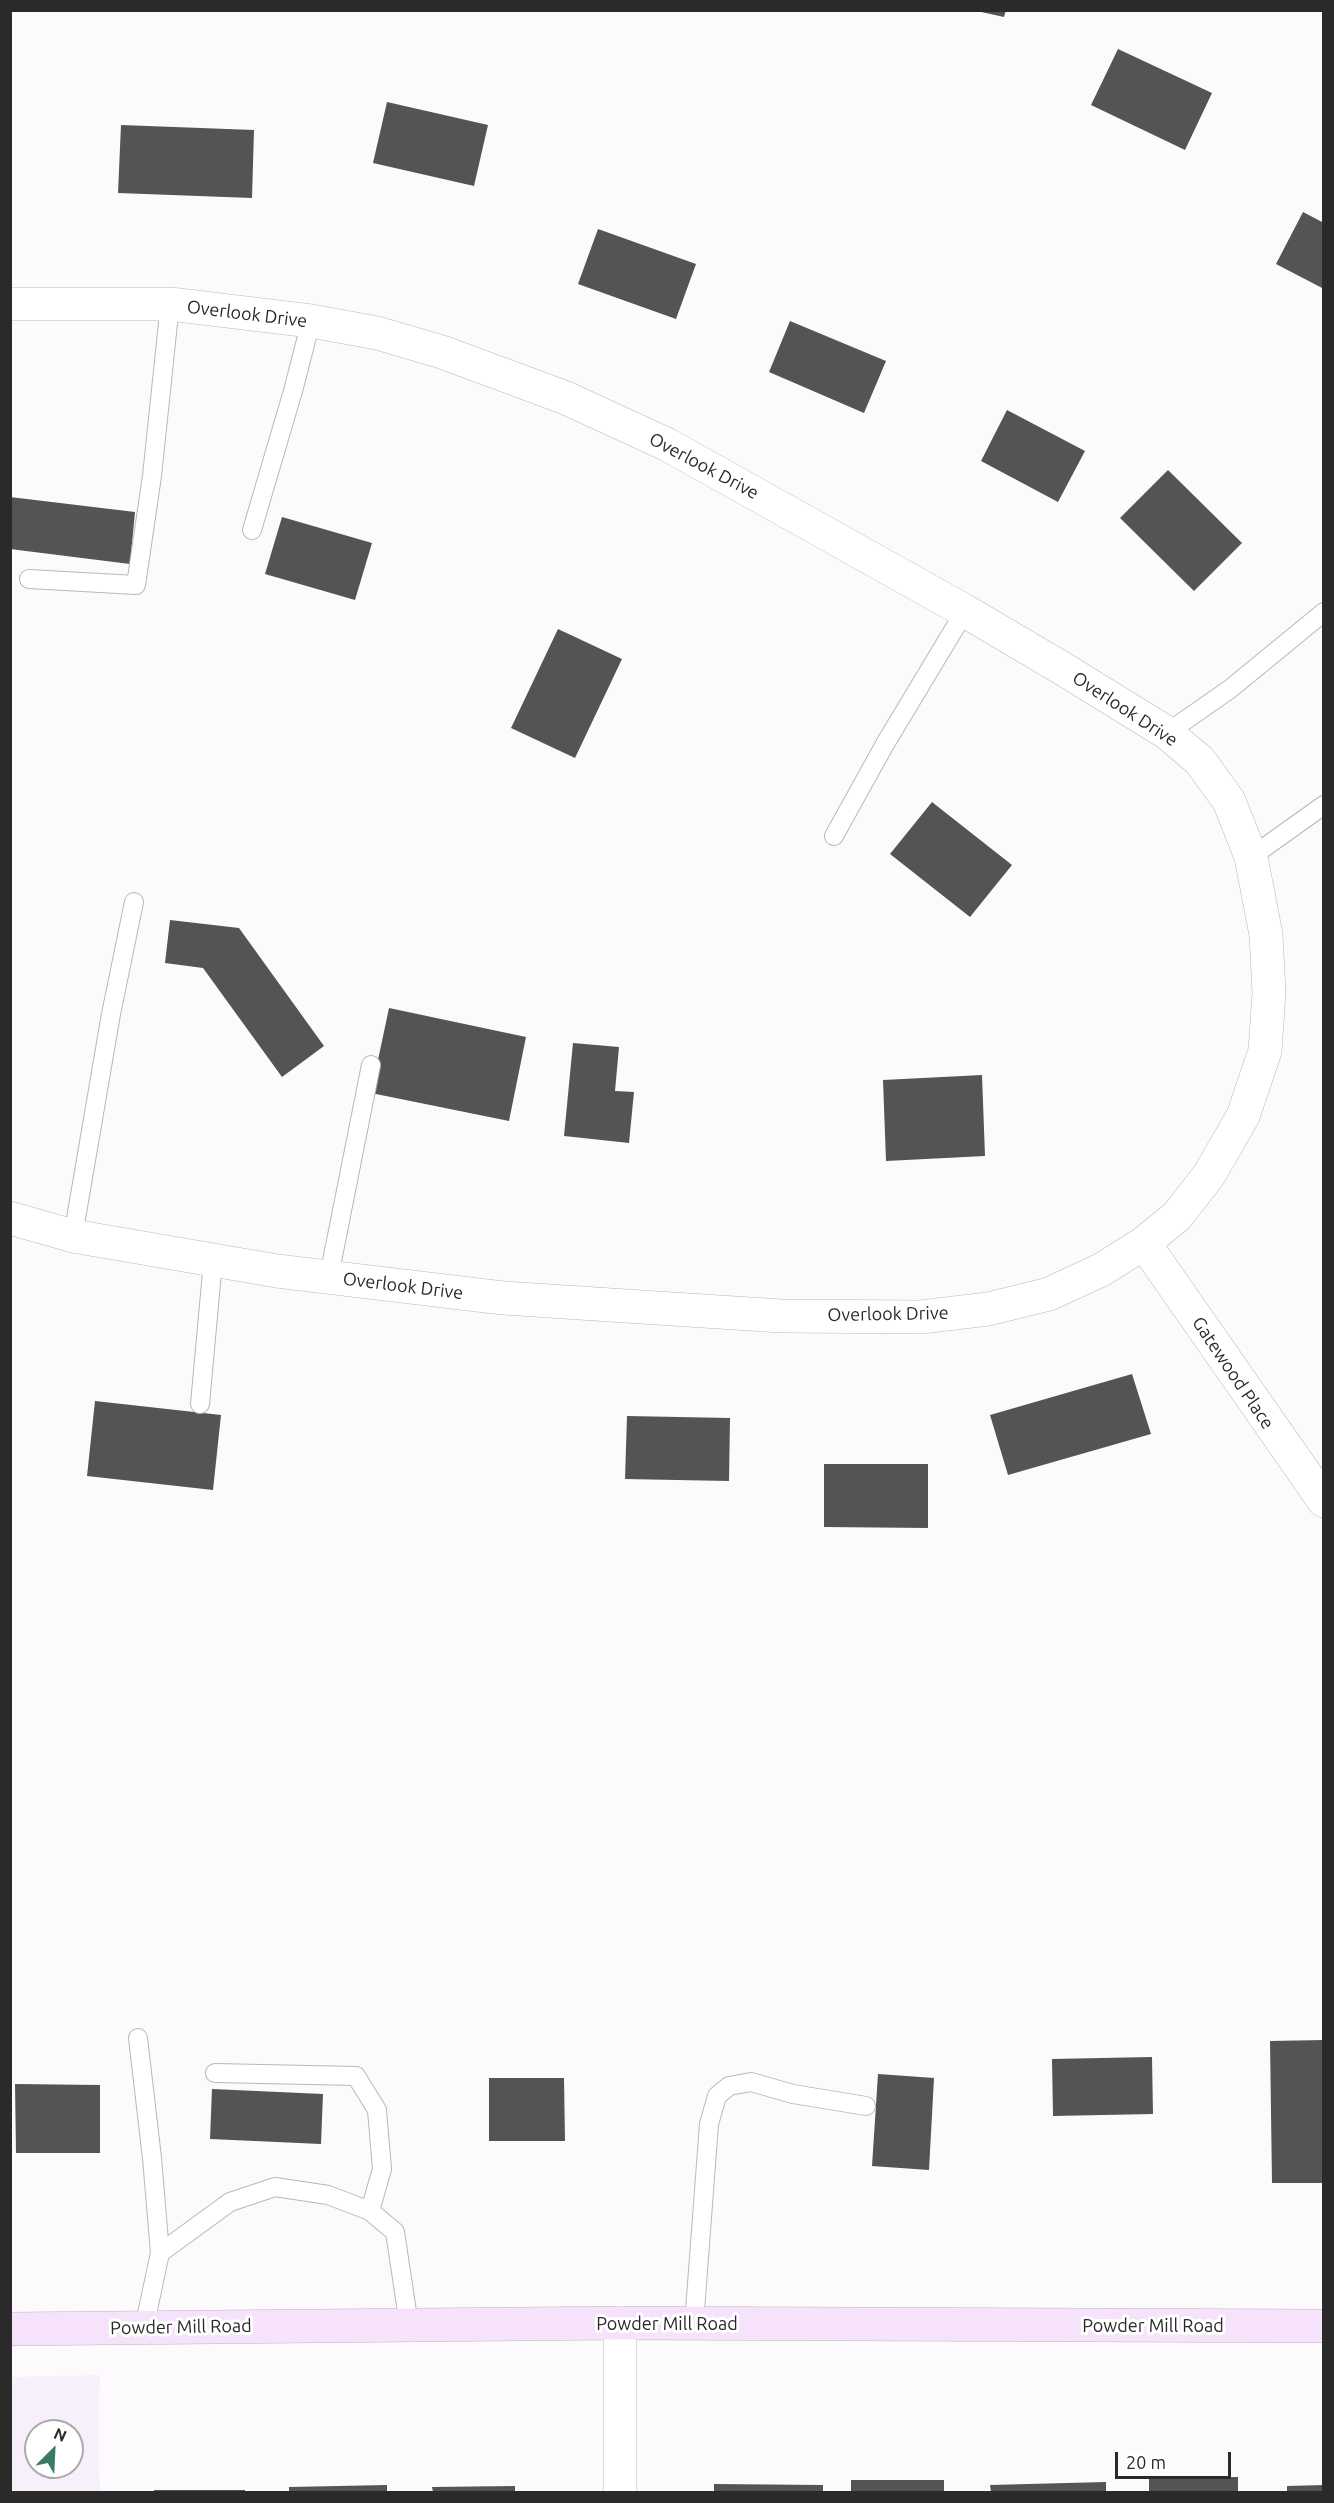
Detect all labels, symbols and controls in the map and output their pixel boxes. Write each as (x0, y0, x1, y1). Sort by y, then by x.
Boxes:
street label: Overlook Drive (186, 296, 308, 332)
street label: Overlook Drive (646, 428, 762, 504)
street label: Overlook Drive (1068, 667, 1182, 751)
street label: Overlook Drive (342, 1268, 464, 1304)
street label: Overlook Drive (827, 1302, 949, 1326)
street label: Gatewood Place (1187, 1313, 1279, 1433)
street label: Powder Mill Road (596, 2313, 738, 2335)
street label: Powder Mill Road (110, 2315, 252, 2339)
street label: Powder Mill Road (1082, 2315, 1224, 2337)
north arrow (24, 2419, 84, 2479)
text: N (51, 2424, 70, 2445)
scale bar (1118, 2440, 1234, 2478)
text: 20 m (1126, 2452, 1166, 2472)

